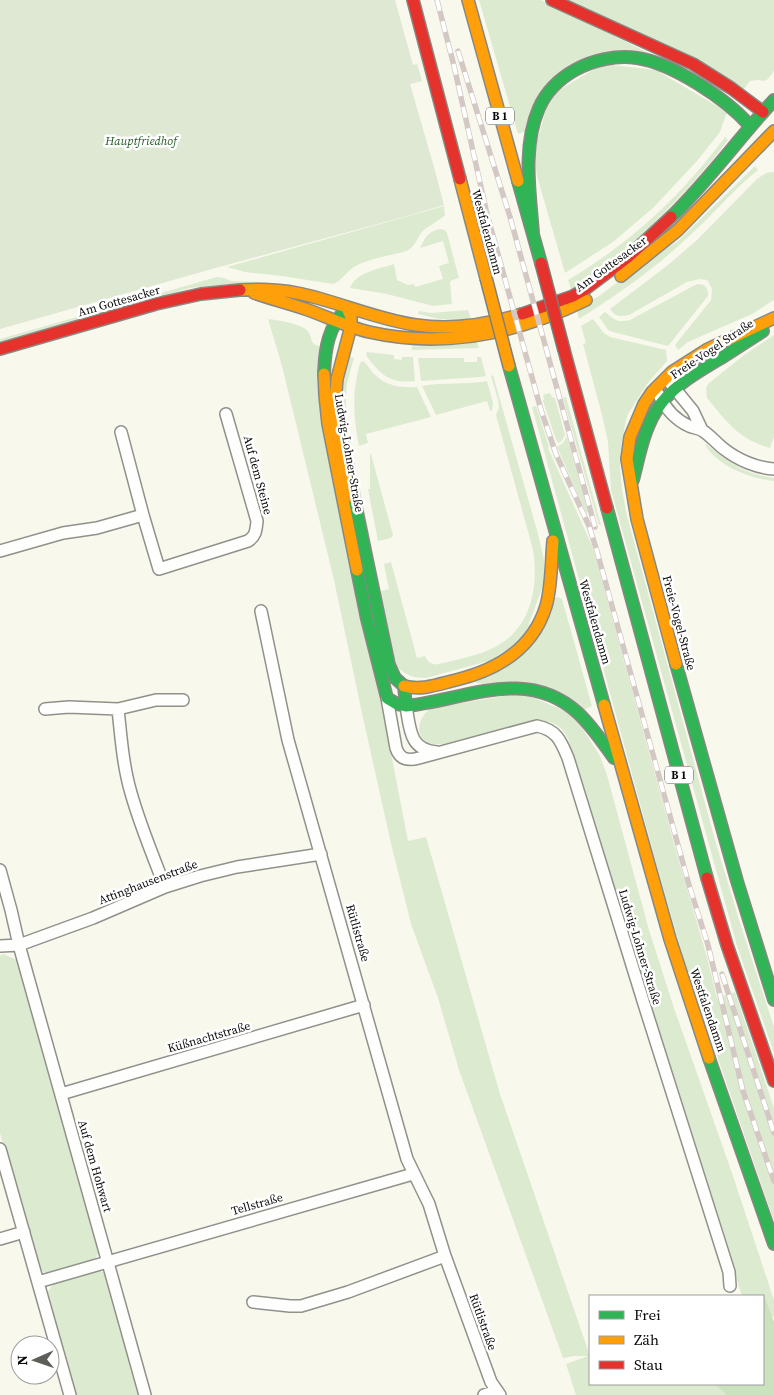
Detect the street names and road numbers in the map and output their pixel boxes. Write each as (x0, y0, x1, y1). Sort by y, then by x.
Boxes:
road number: B 1 (486, 108, 514, 124)
street label: Westfalendamm (468, 188, 506, 277)
street label: Am Gottesacker (572, 233, 650, 295)
street label: Am Gottesacker (76, 282, 162, 320)
street label: Freie-Vogel Straße (667, 315, 757, 383)
street label: Ludwig-Lohner-Straße (331, 393, 367, 513)
street label: Auf dem Steine (240, 434, 276, 516)
street label: Freie-Vogel-Straße (659, 574, 699, 672)
street label: Westfalendamm (575, 578, 615, 666)
road number: B 1 (665, 766, 693, 784)
street label: Attinghausenstraße (96, 856, 200, 908)
street label: Ludwig-Lohner-Straße (615, 887, 665, 1007)
street label: Rütlistraße (342, 902, 374, 964)
street label: Westfalendamm (686, 966, 730, 1054)
street label: Küßnachtstraße (166, 1018, 252, 1056)
street label: Auf dem Hohwart (74, 1118, 116, 1214)
street label: Tellstraße (229, 1189, 285, 1219)
street label: Rütlistraße (465, 1291, 501, 1353)

